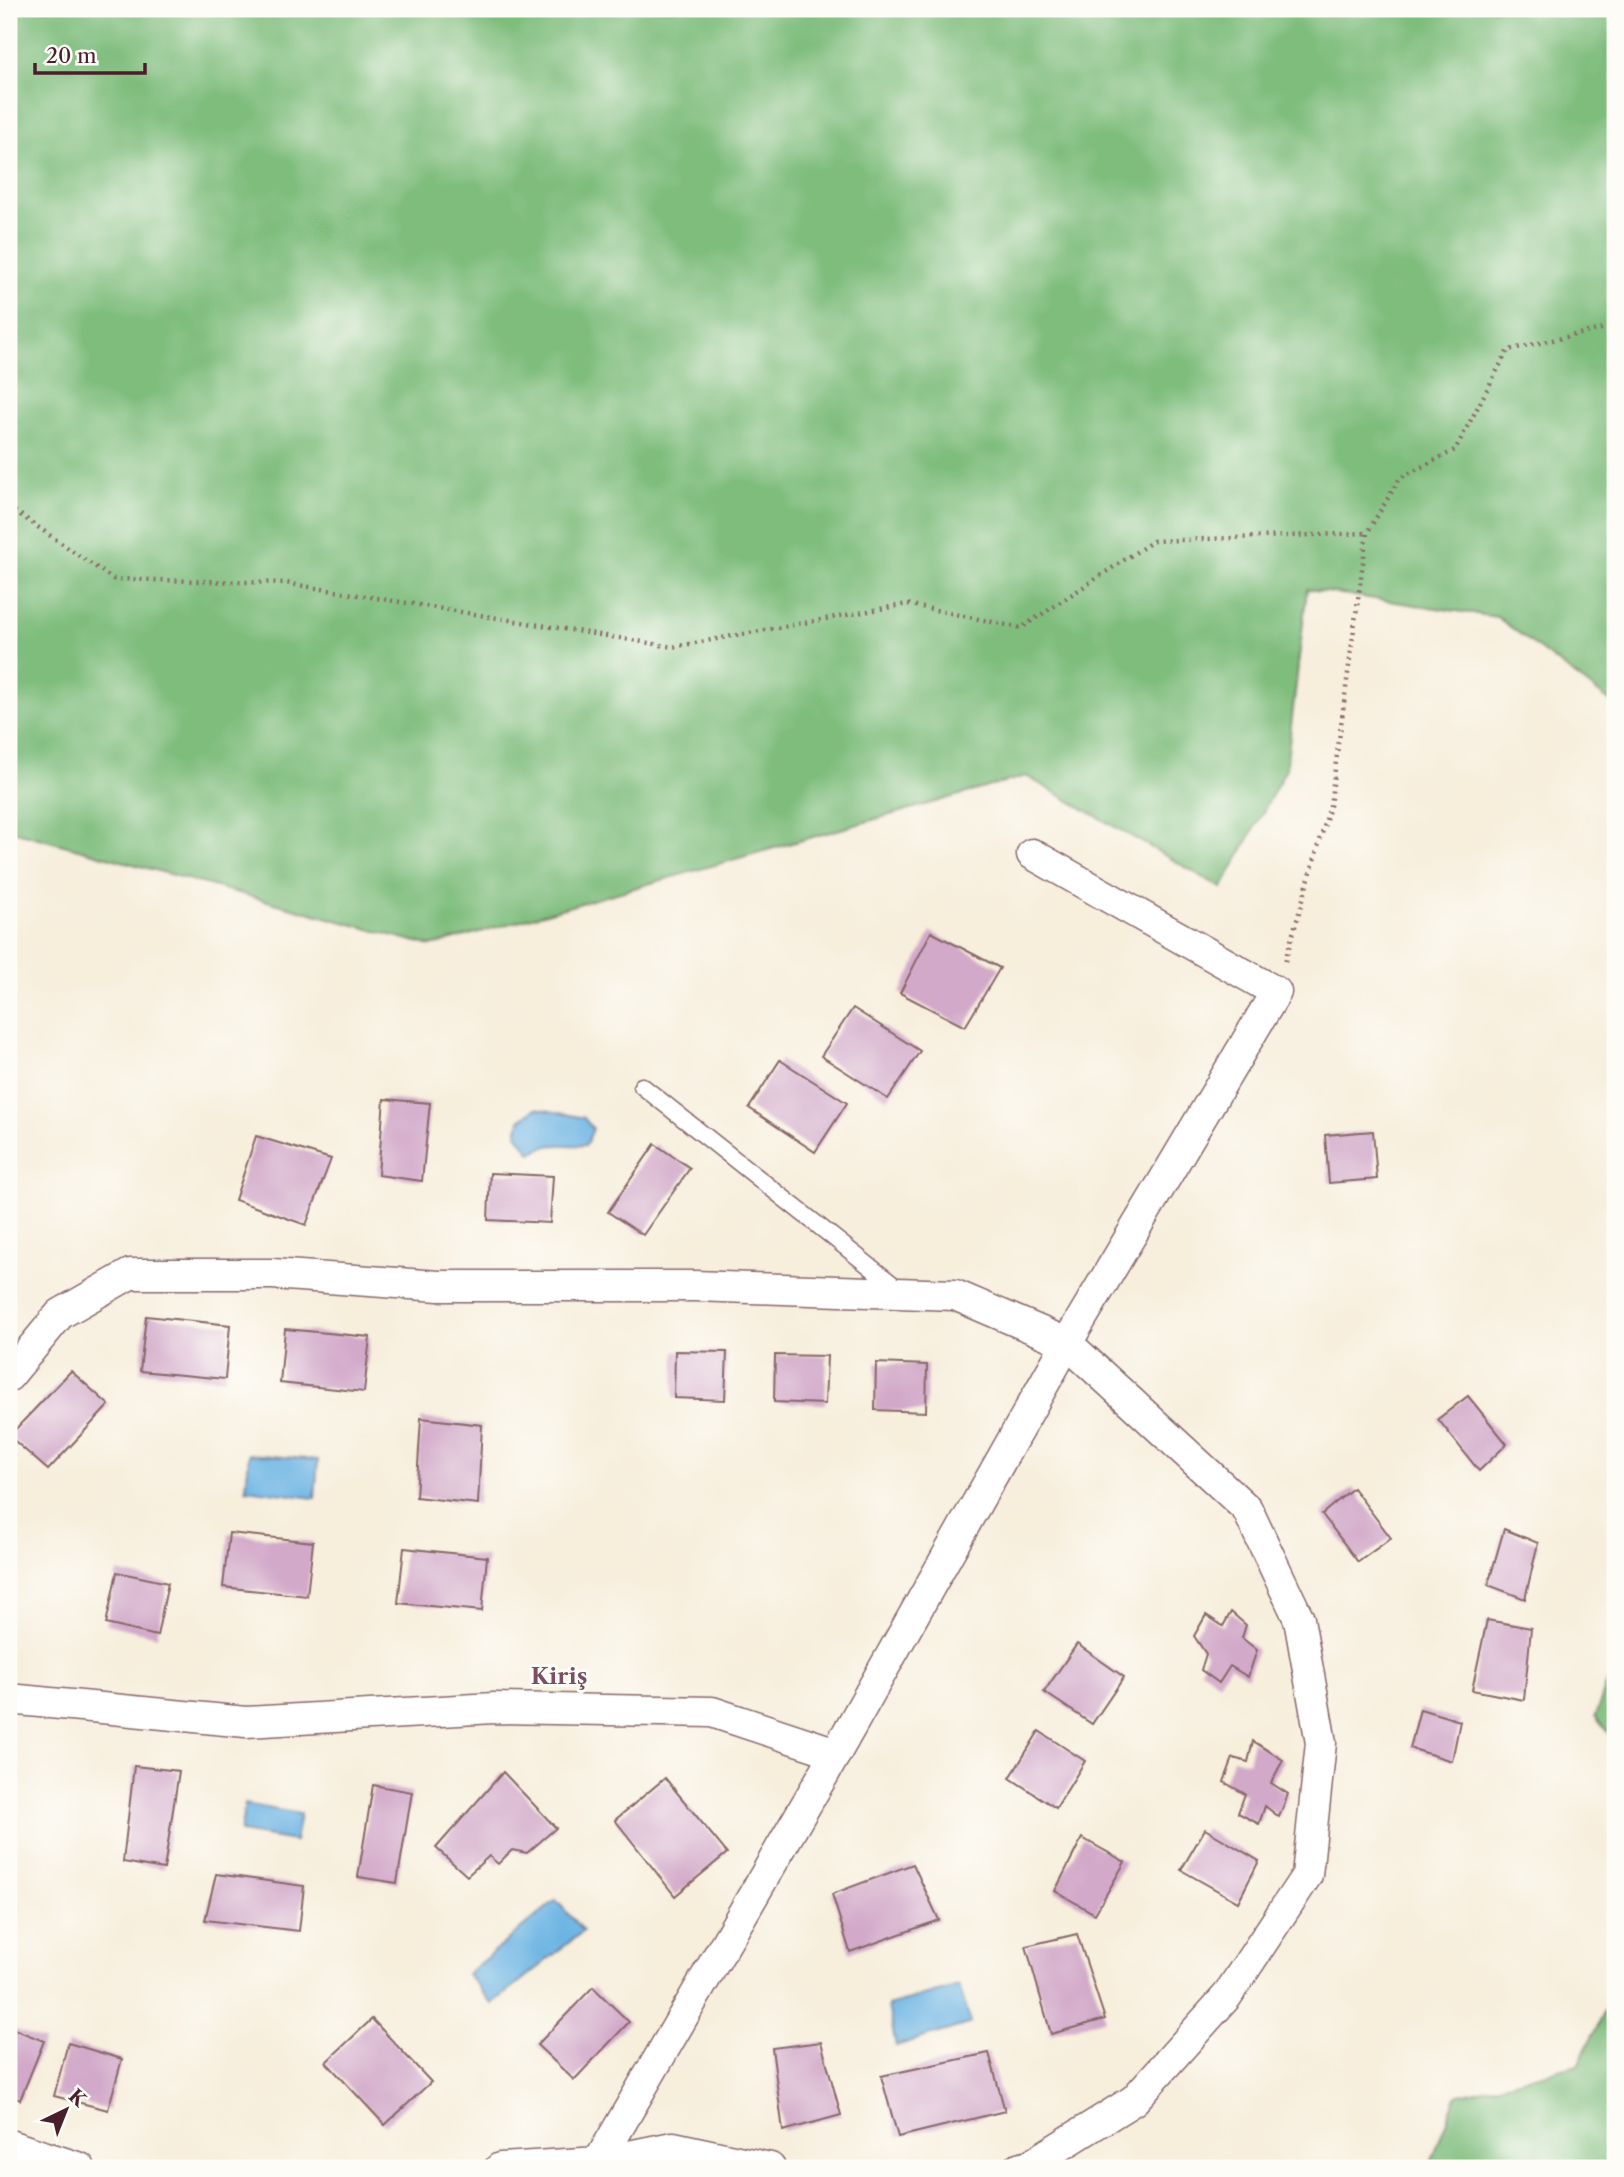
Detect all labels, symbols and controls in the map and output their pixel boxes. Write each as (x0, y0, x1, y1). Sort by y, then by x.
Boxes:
scale bar (35, 32, 145, 76)
text: 20 m (46, 43, 97, 68)
district label: Kiriş (531, 1662, 587, 1690)
north arrow (32, 2076, 102, 2146)
text: K (64, 2084, 91, 2112)

